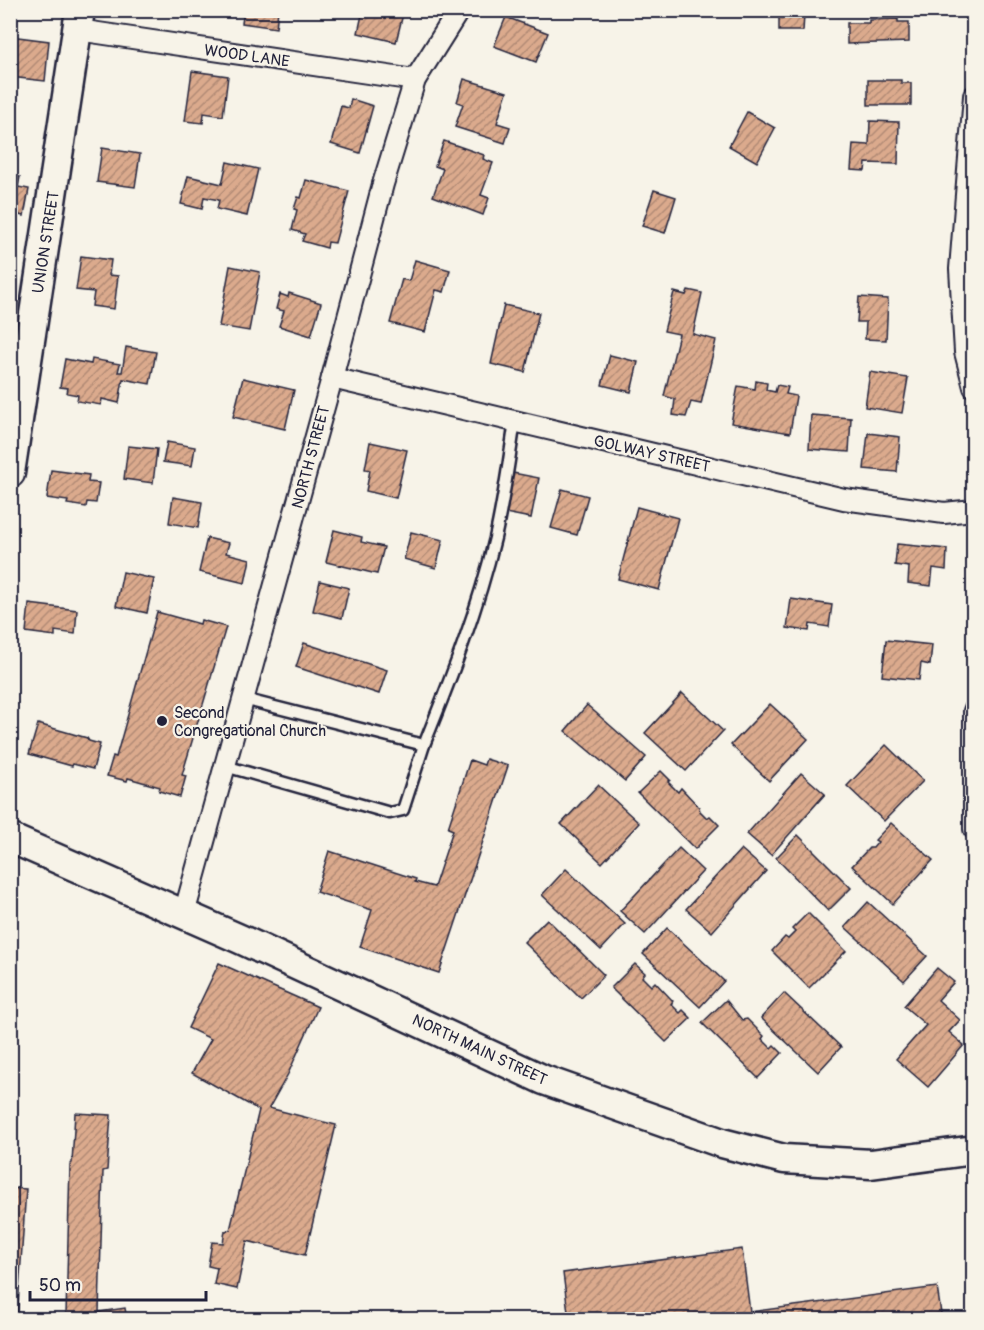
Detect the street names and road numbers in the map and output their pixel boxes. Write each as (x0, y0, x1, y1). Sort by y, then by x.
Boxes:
street label: WOOD LANE (203, 40, 291, 72)
street label: UNION STREET (28, 189, 64, 295)
street label: NORTH STREET (288, 404, 334, 511)
street label: GOLWAY STREET (592, 431, 712, 477)
street label: NORTH MAIN STREET (409, 1010, 550, 1090)

